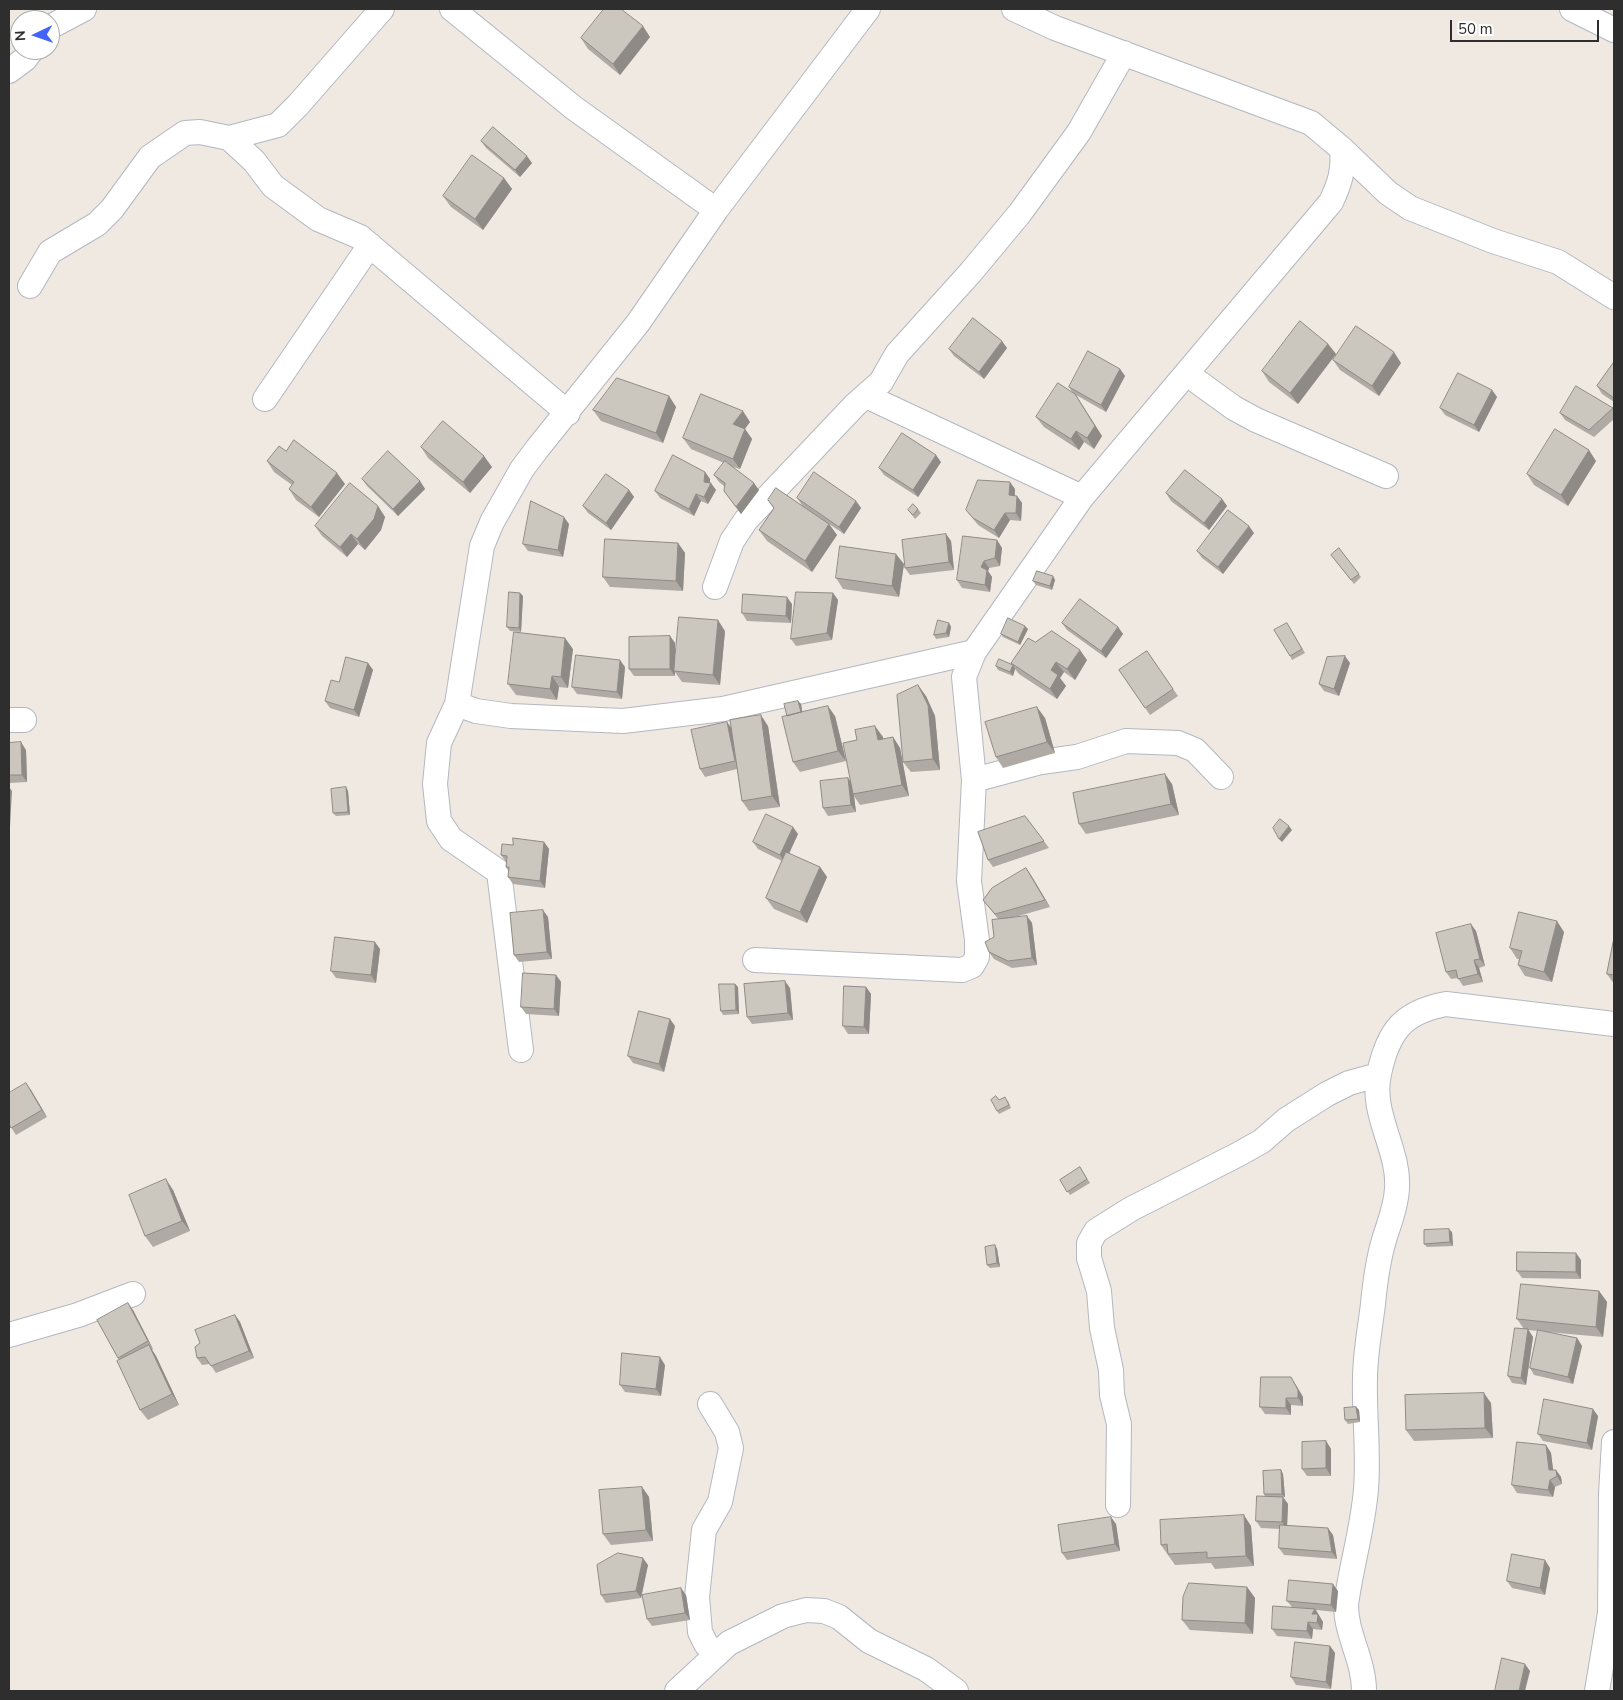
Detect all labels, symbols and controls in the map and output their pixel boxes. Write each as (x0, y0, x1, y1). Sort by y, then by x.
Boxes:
north arrow (10, 10, 60, 60)
scale bar (1453, 10, 1602, 42)
text: 50 m (1458, 19, 1493, 39)
text: N (11, 30, 30, 41)

